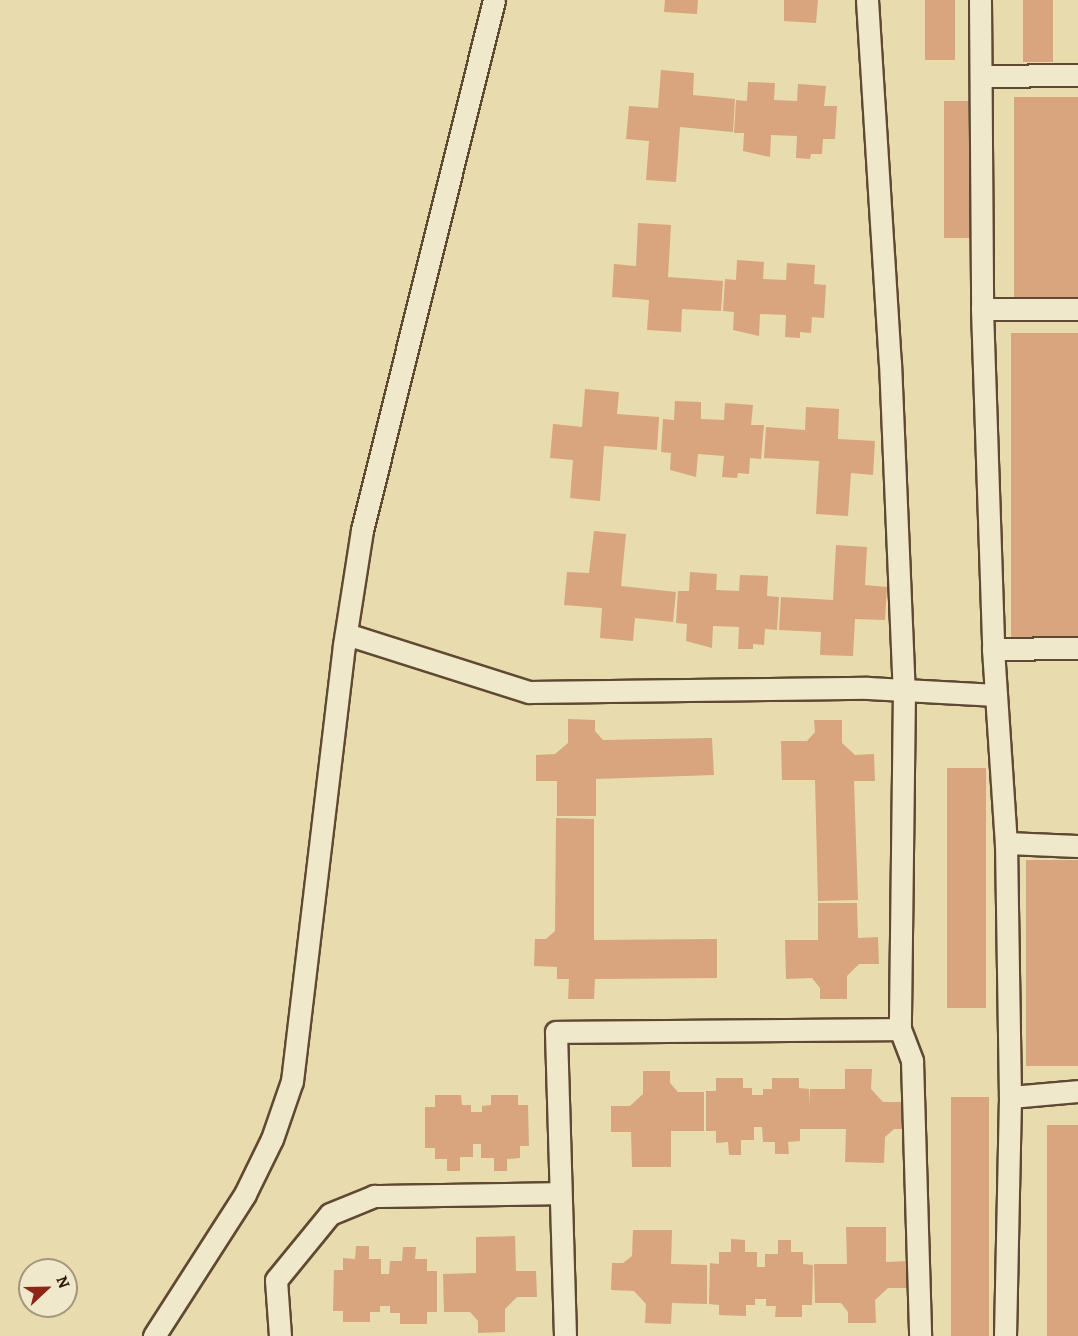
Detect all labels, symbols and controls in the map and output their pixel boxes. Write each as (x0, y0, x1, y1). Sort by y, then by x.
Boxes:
north arrow (18, 1258, 78, 1318)
text: N (50, 1272, 75, 1292)

